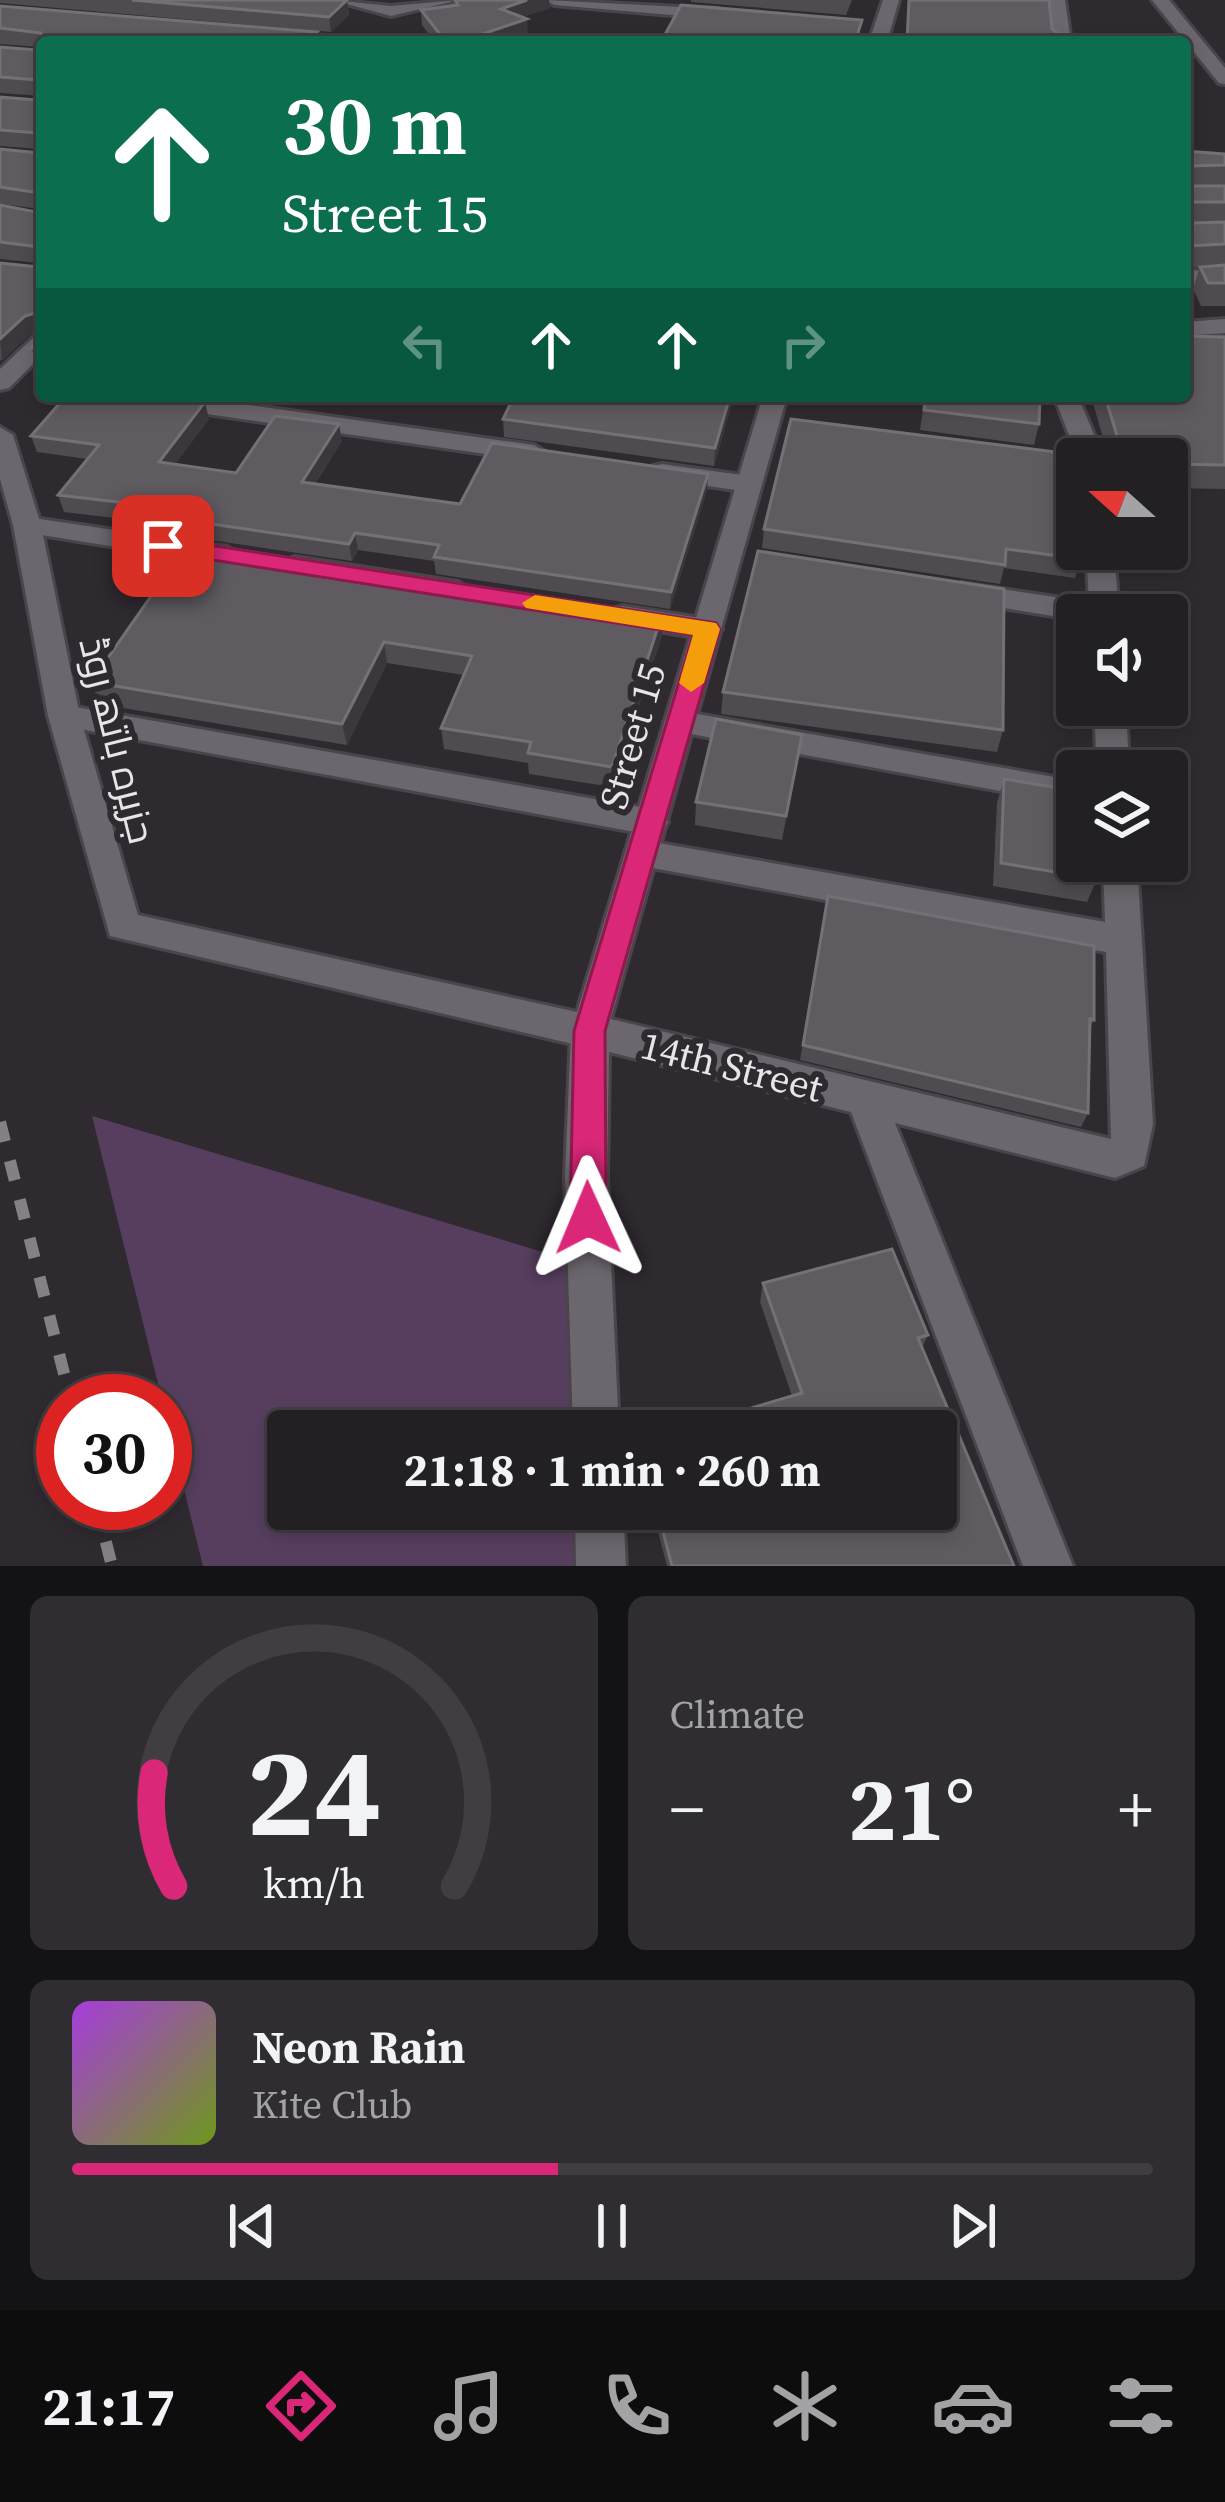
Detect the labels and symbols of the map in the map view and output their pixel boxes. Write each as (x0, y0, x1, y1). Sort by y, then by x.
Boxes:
north arrow (1056, 438, 1188, 570)
pin (112, 495, 214, 597)
street label: جزیرہ باتھ روڈ (66, 631, 169, 849)
street label: Street 15 (586, 657, 678, 815)
street label: 14th Street (636, 1018, 828, 1115)
position arrow (525, 1155, 651, 1281)
speed limit sign: 30 (36, 1374, 192, 1530)

